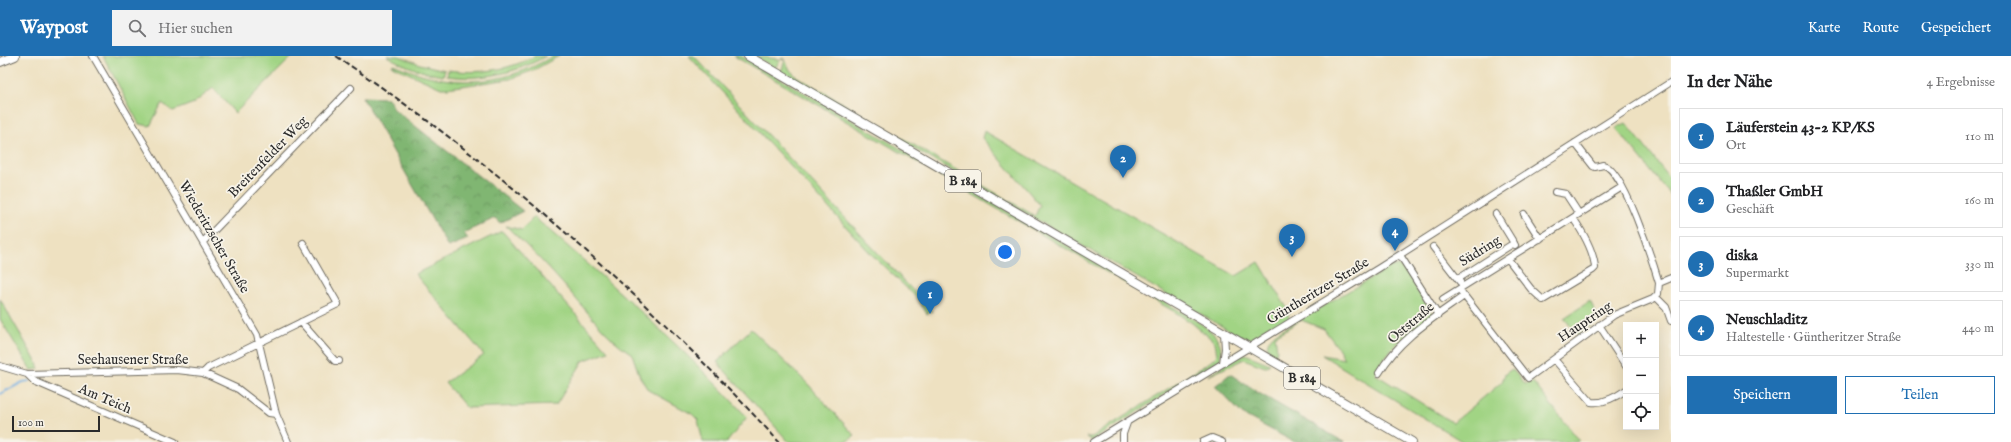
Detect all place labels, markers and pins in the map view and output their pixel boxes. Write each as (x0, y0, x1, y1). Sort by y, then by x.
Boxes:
pin: 2 (1110, 145, 1136, 178)
pin: 4 (1382, 218, 1408, 251)
pin: 3 (1279, 224, 1305, 257)
pin: 1 (917, 281, 943, 314)

